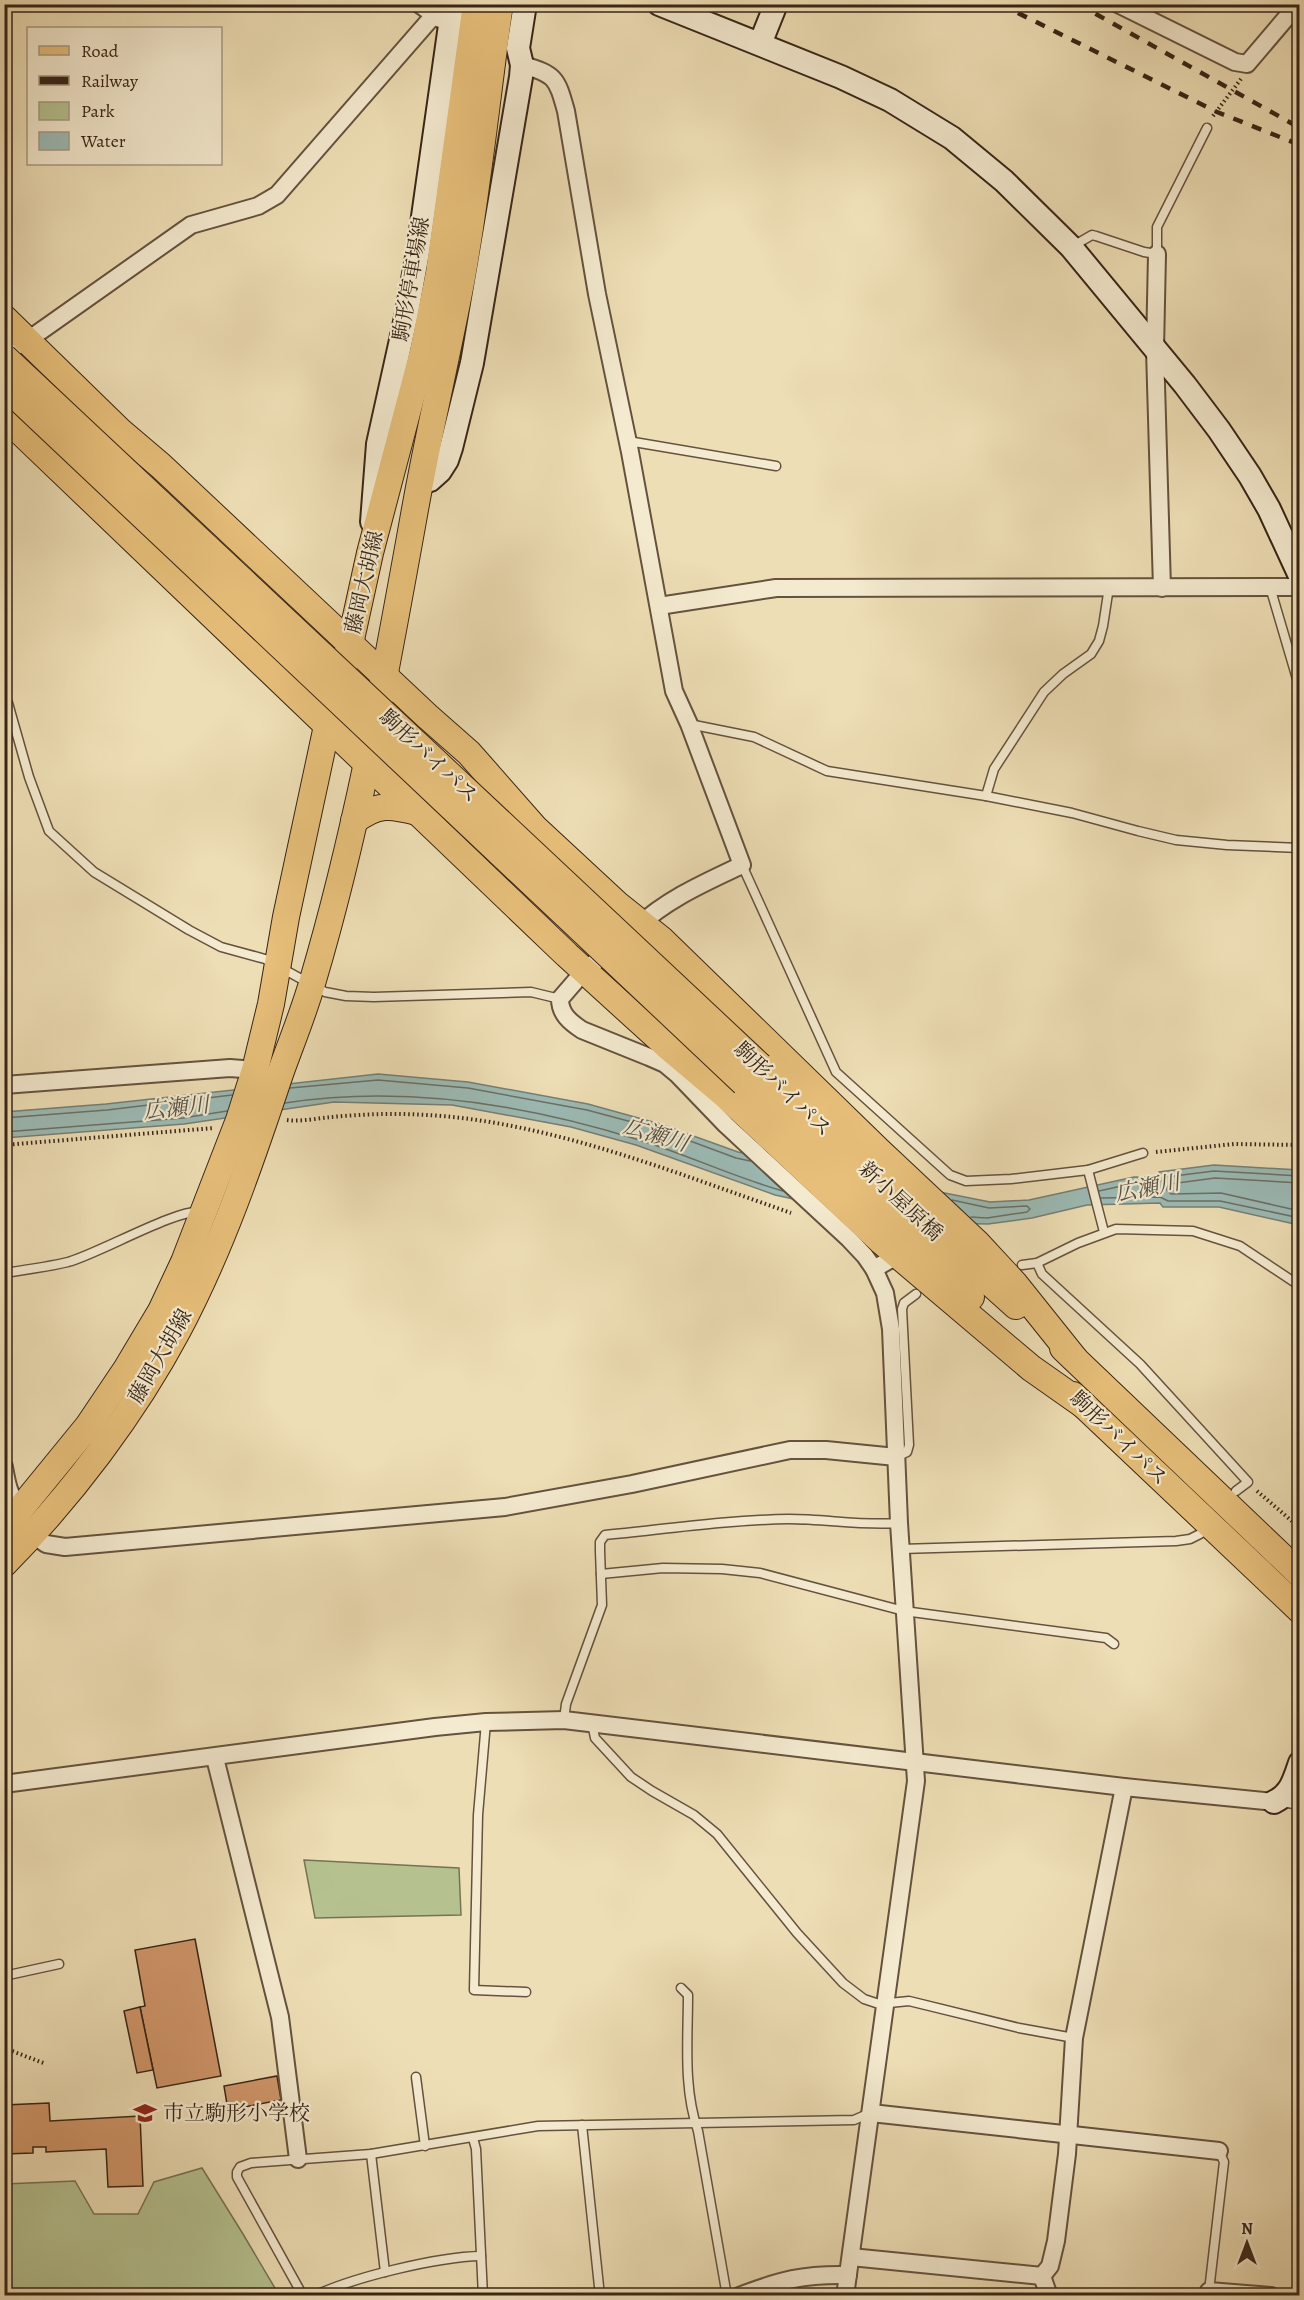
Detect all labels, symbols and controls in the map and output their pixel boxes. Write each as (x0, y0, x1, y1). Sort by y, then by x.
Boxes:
legend (27, 27, 222, 165)
text: Road (81, 39, 119, 63)
text: Railway (81, 69, 139, 93)
text: Park (81, 99, 115, 123)
text: Water (80, 129, 126, 153)
street label: 駒形停車場線 (386, 215, 436, 343)
street label: 藤岡大胡線 (339, 528, 389, 636)
street label: 駒形バイパス (374, 703, 484, 809)
street label: 駒形バイパス (728, 1035, 838, 1143)
water label: 広瀬川 (142, 1089, 212, 1126)
water label: 広瀬川 (620, 1111, 694, 1160)
street label: 新小屋原橋 (853, 1155, 949, 1247)
water label: 広瀬川 (1112, 1167, 1184, 1209)
street label: 藤岡大胡線 (122, 1304, 198, 1408)
street label: 駒形バイパス (1064, 1384, 1174, 1492)
place label: 市立駒形小学校 (163, 2099, 310, 2127)
school or university icon: 市立駒形小学校 (132, 2100, 158, 2126)
north arrow (1217, 2213, 1277, 2273)
text: N (1241, 2218, 1253, 2240)

